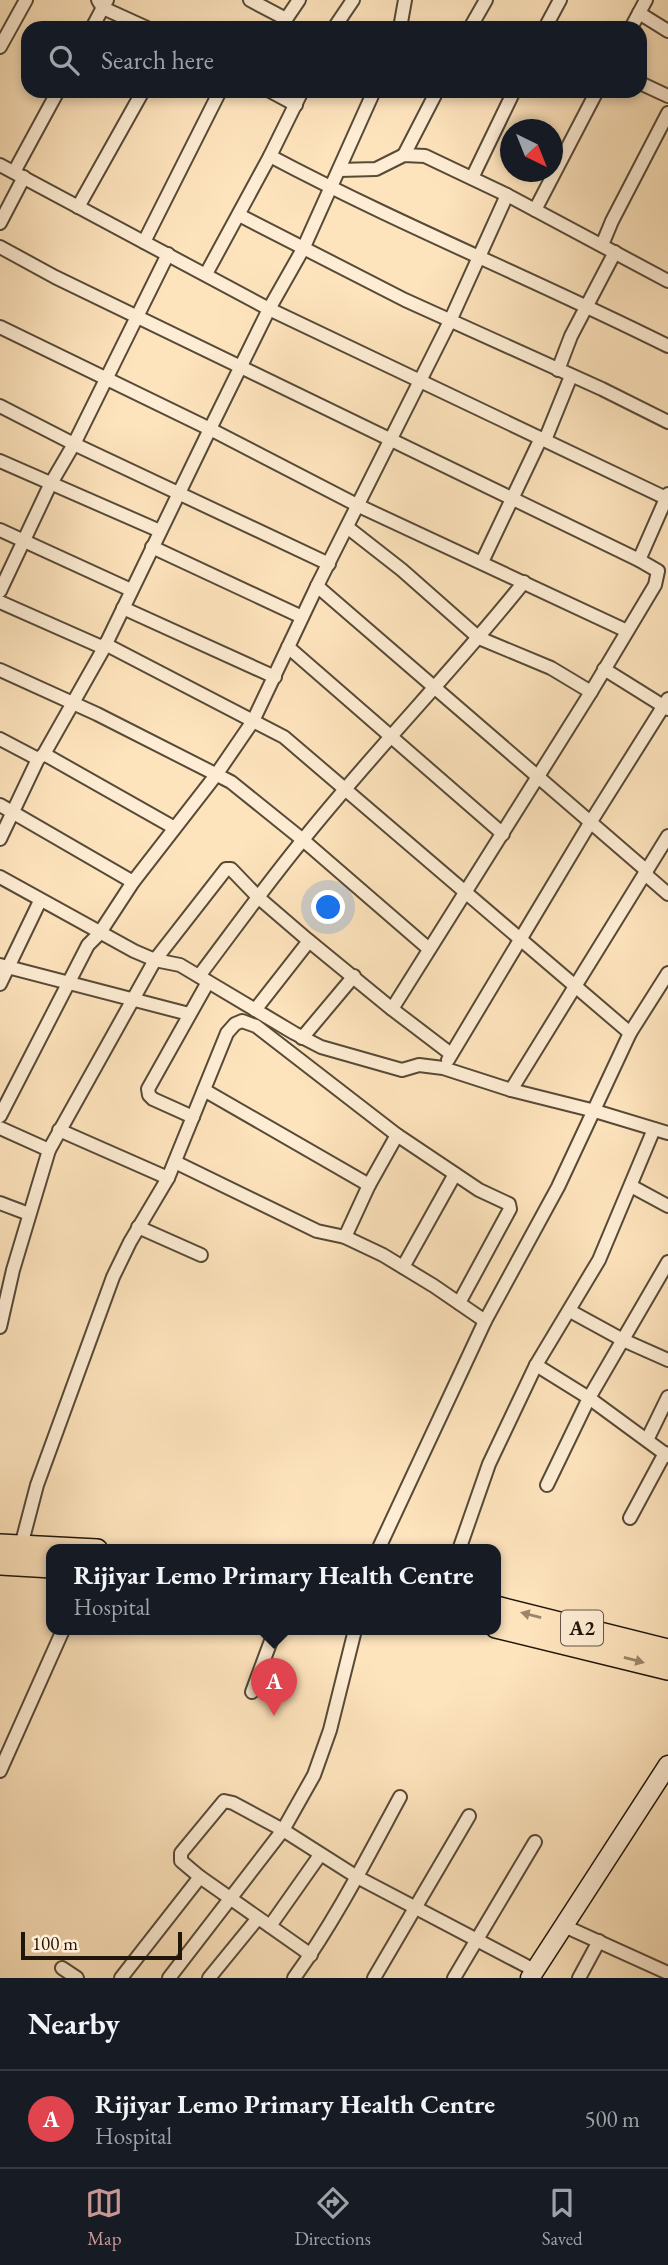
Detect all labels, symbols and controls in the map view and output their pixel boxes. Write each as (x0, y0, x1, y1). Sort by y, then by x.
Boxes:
search box (21, 21, 647, 98)
icon: search (45, 41, 83, 79)
text: Search here (101, 43, 214, 77)
north arrow (500, 119, 563, 182)
your location (311, 890, 345, 924)
popup (46, 1544, 501, 1635)
text: Rijiyar Lemo Primary Health Centre (73, 1558, 474, 1592)
text: Hospital (73, 1592, 150, 1622)
one-way arrow (519, 1609, 541, 1620)
road number: A2 (561, 1610, 603, 1646)
one-way arrow (623, 1655, 645, 1666)
pin: A (251, 1658, 297, 1716)
scale bar (21, 1929, 182, 1961)
text: 100 m (32, 1931, 78, 1956)
text: Nearby (28, 2004, 120, 2043)
text: Rijiyar Lemo Primary Health Centre (95, 2087, 495, 2121)
text: A (43, 2104, 59, 2134)
text: 500 m (584, 2104, 640, 2134)
text: Hospital (95, 2121, 172, 2151)
tab: Map (85, 2184, 123, 2251)
tab: Directions (294, 2184, 371, 2251)
tab: Saved (542, 2184, 583, 2251)

